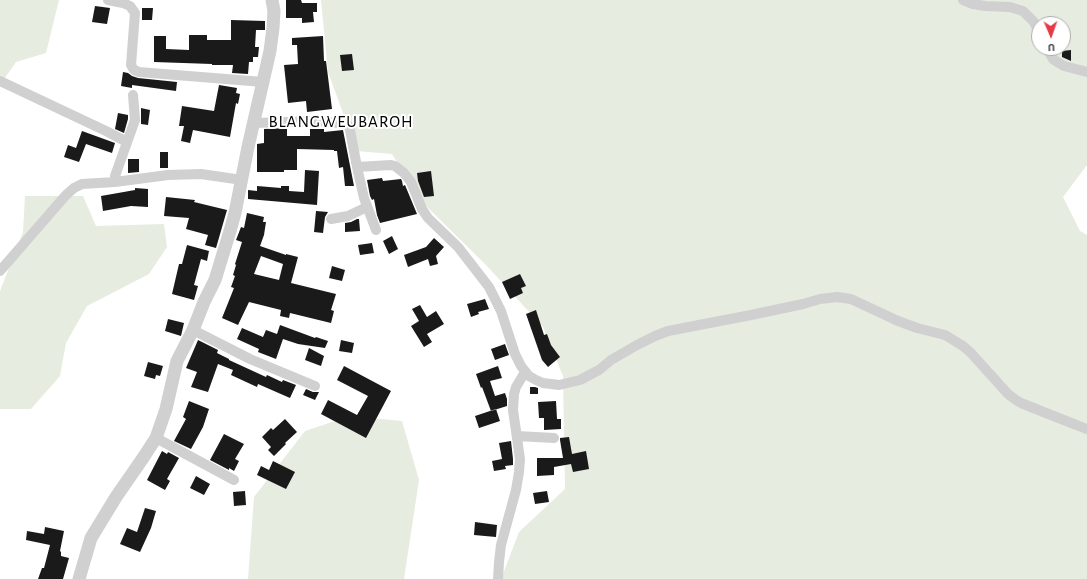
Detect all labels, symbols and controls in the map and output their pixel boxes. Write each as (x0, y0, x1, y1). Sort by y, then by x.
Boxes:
north arrow (1031, 16, 1071, 56)
text: U (1048, 42, 1055, 53)
district label: BLANGWEUBAROH (268, 112, 414, 132)

